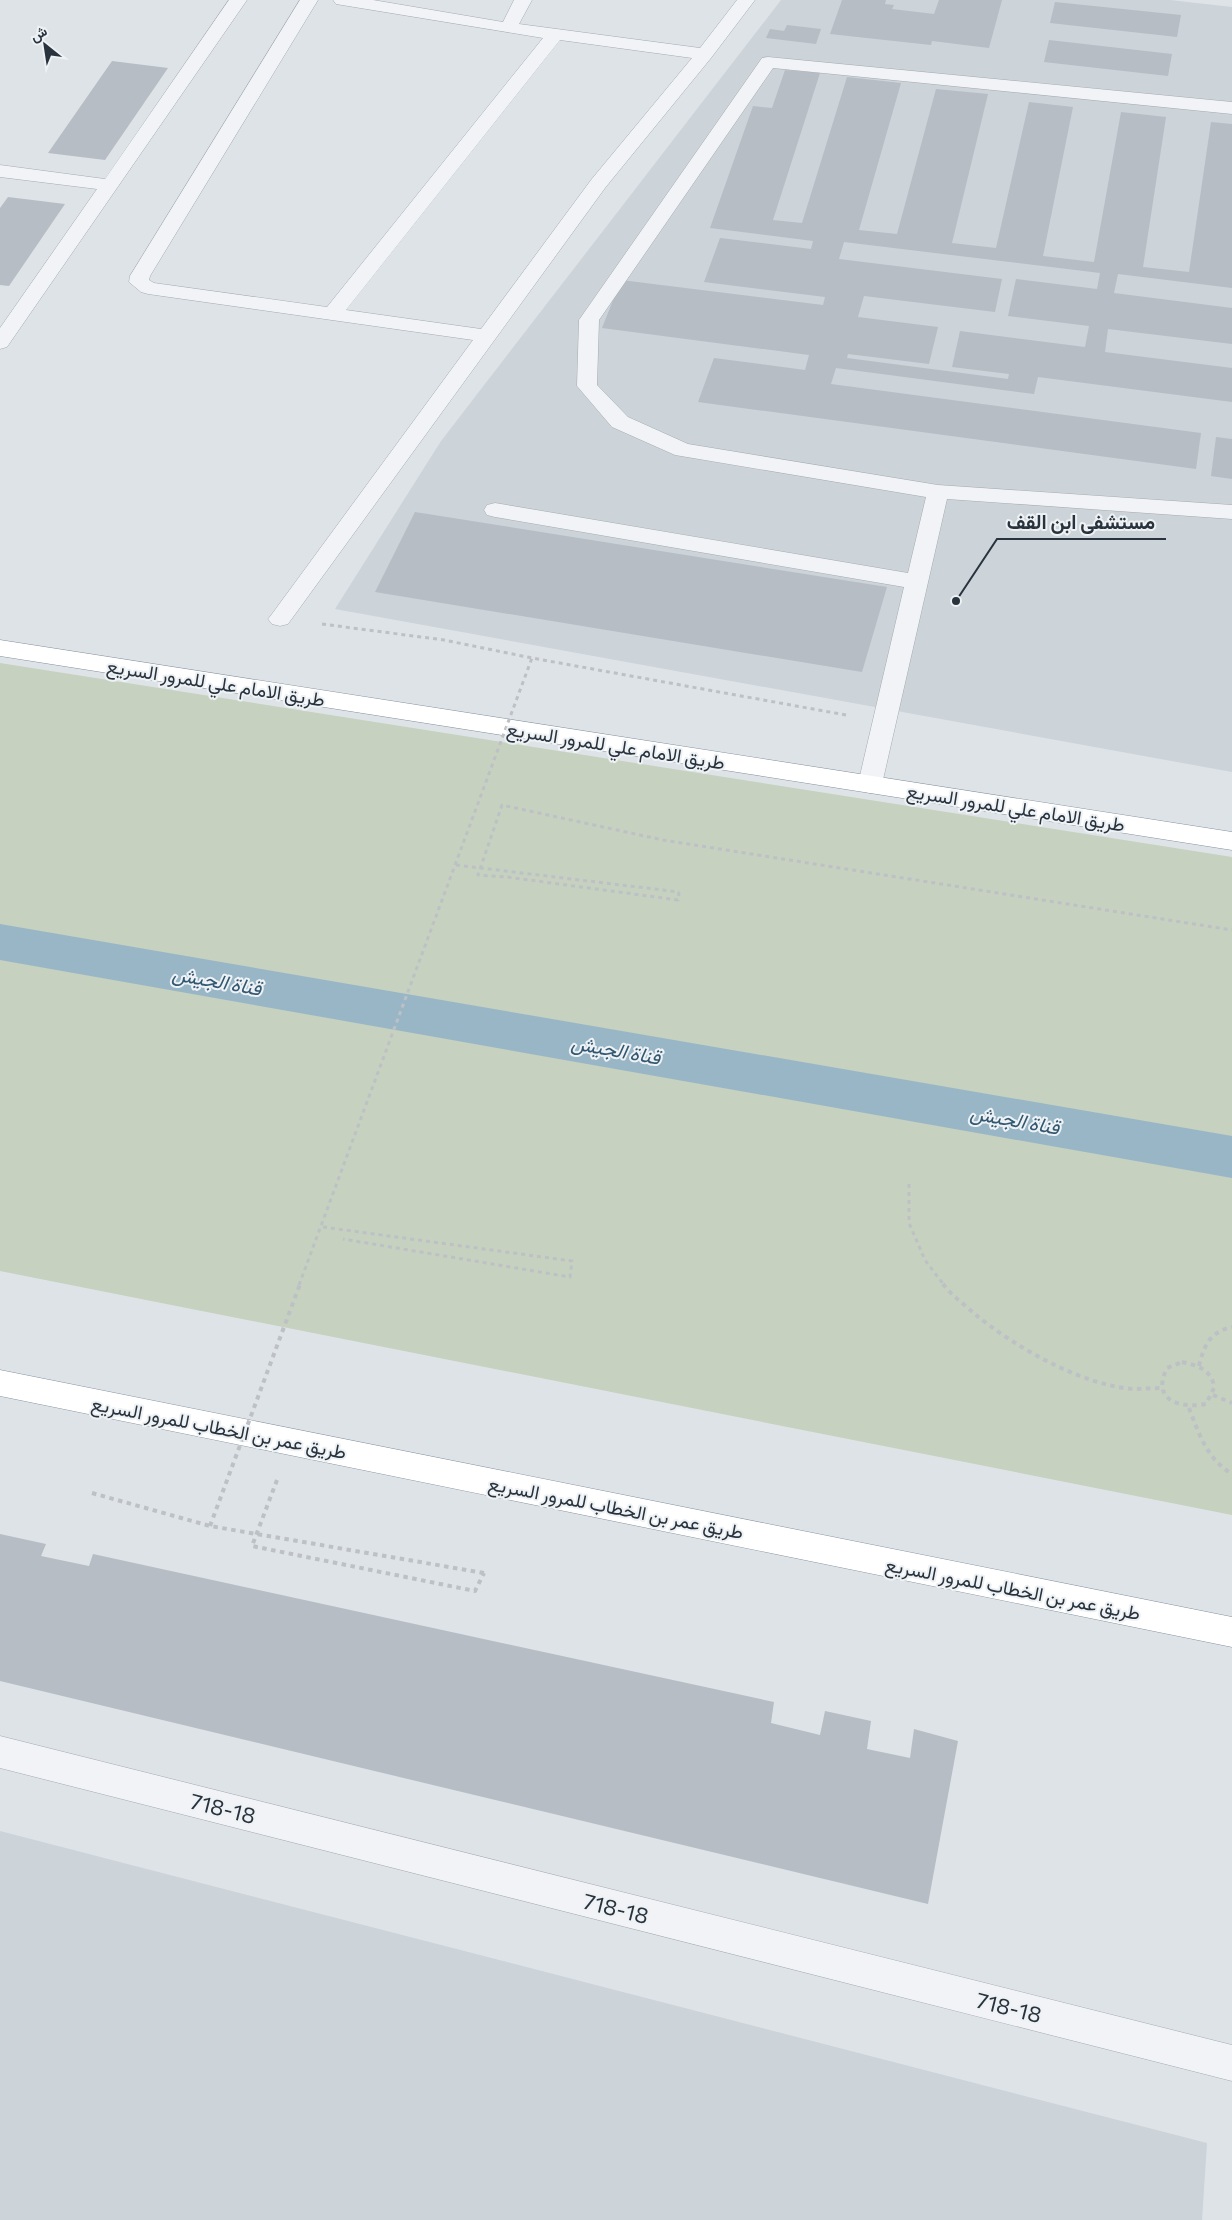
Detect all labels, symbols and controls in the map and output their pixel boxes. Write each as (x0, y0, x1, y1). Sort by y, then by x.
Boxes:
north arrow (20, 20, 70, 70)
text: ش (27, 22, 50, 46)
callout: مستشفى ابن القف (997, 504, 1166, 539)
text: مستشفى ابن القف (1007, 509, 1155, 534)
street label: طريق الامام علي للمرور السريع (104, 653, 327, 716)
street label: طريق الامام علي للمرور السريع (504, 716, 727, 779)
street label: طريق الامام علي للمرور السريع (904, 778, 1127, 841)
water label: قناة الجيش (170, 960, 265, 1002)
water label: قناة الجيش (569, 1029, 664, 1071)
water label: قناة الجيش (968, 1099, 1063, 1141)
street label: طريق عمر بن الخطاب للمرور السريع (89, 1391, 348, 1466)
street label: طريق عمر بن الخطاب للمرور السريع (486, 1471, 745, 1546)
street label: طريق عمر بن الخطاب للمرور السريع (883, 1552, 1142, 1627)
street label: 718-18 (188, 1787, 258, 1829)
street label: 718-18 (581, 1887, 651, 1929)
street label: 718-18 (974, 1986, 1044, 2028)

